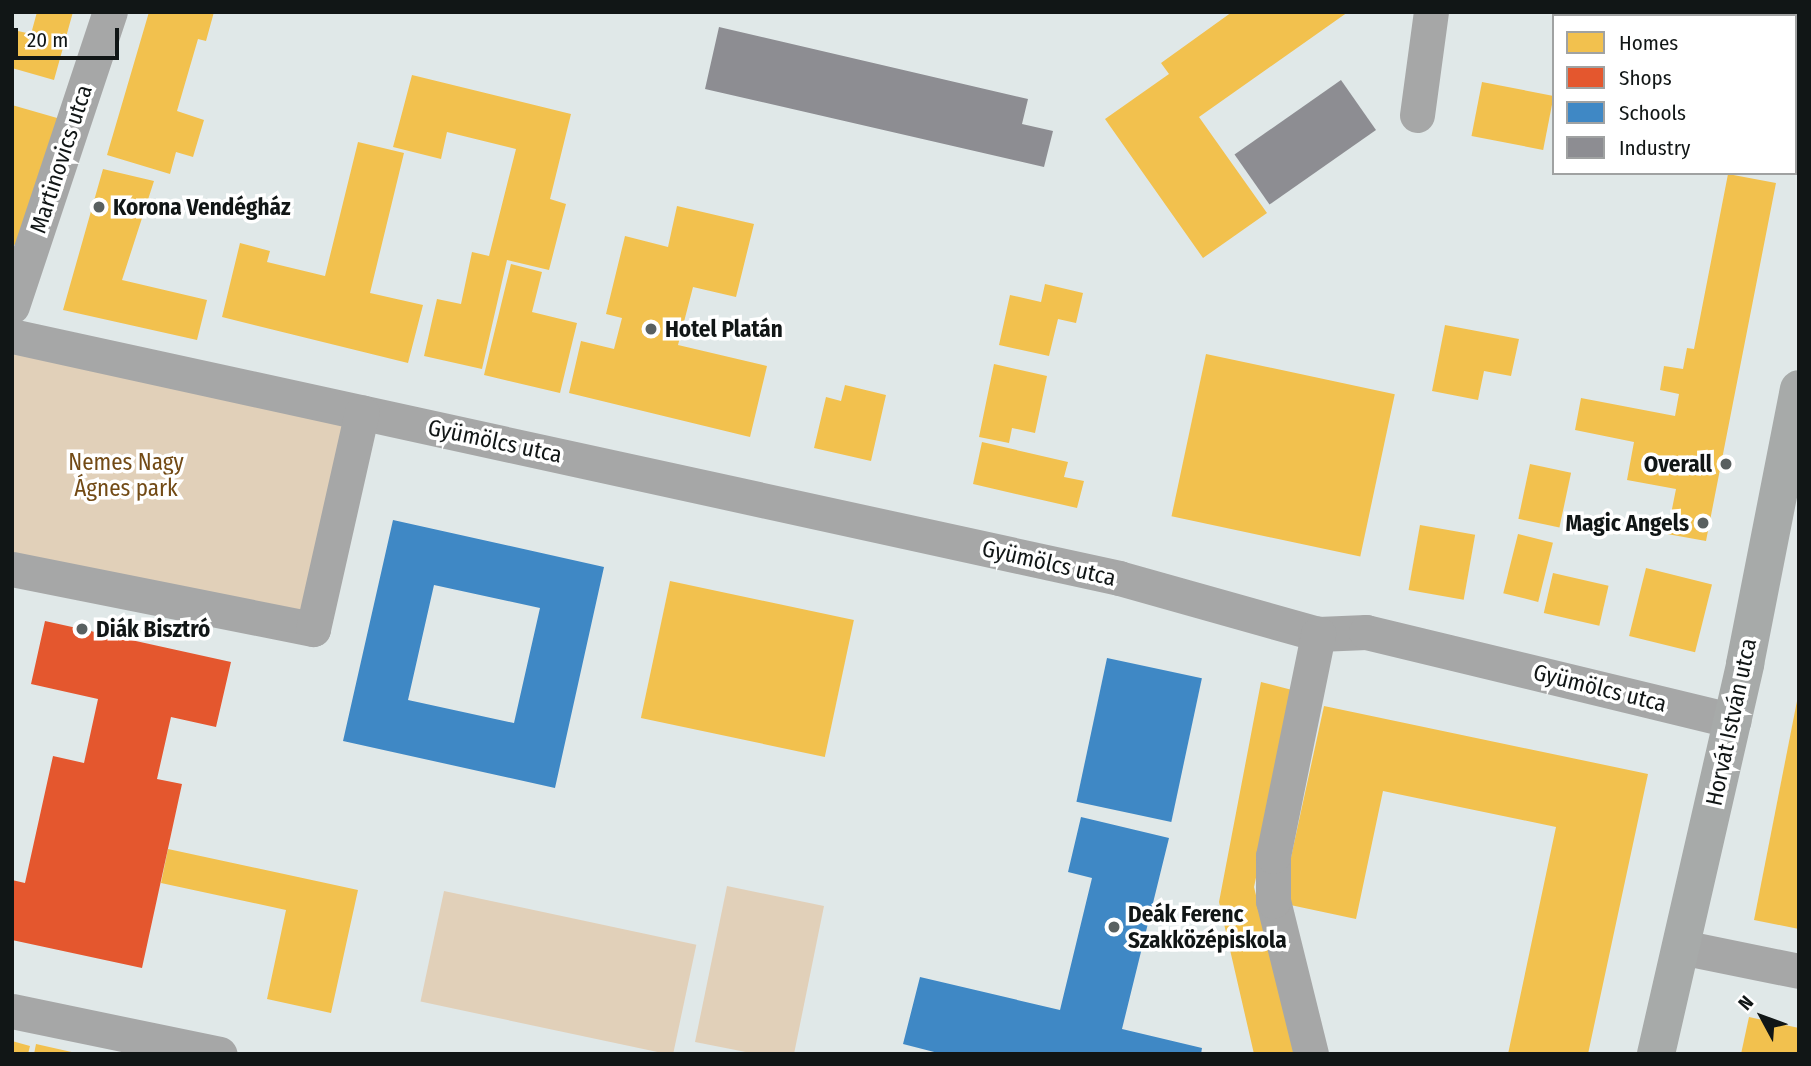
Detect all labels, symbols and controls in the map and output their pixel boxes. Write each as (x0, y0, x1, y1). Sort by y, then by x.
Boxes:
scale bar (18, 14, 122, 58)
legend (1552, 14, 1797, 175)
text: 20 m (27, 27, 68, 53)
text: Homes (1619, 30, 1678, 56)
text: Shops (1619, 65, 1672, 91)
street label: Martinovics utca (24, 81, 98, 237)
text: Schools (1619, 100, 1686, 126)
text: Industry (1619, 135, 1690, 161)
place label: Korona Vendégház (113, 193, 290, 221)
marker: Korona Vendégház (91, 199, 107, 215)
place label: Hotel Platán (665, 315, 783, 343)
marker: Hotel Platán (643, 321, 659, 337)
street label: Gyümölcs utca (425, 413, 565, 469)
park label: Nemes Nagy Ágnes park (68, 448, 184, 502)
place label: Overall (1644, 450, 1712, 478)
marker: Overall (1718, 456, 1734, 472)
place label: Magic Angels (1566, 509, 1689, 537)
marker: Magic Angels (1695, 515, 1711, 531)
street label: Gyümölcs utca (979, 534, 1119, 592)
place label: Diák Bisztró (96, 615, 210, 643)
marker: Diák Bisztró (74, 621, 90, 637)
street label: Horvát István utca (1700, 636, 1762, 808)
street label: Gyümölcs utca (1531, 658, 1669, 718)
place label: Deák Ferenc Szakközépiskola (1128, 900, 1287, 954)
marker: Deák Ferenc Szakközépiskola (1106, 919, 1122, 935)
north arrow (1727, 982, 1797, 1052)
text: N (1733, 991, 1758, 1015)

